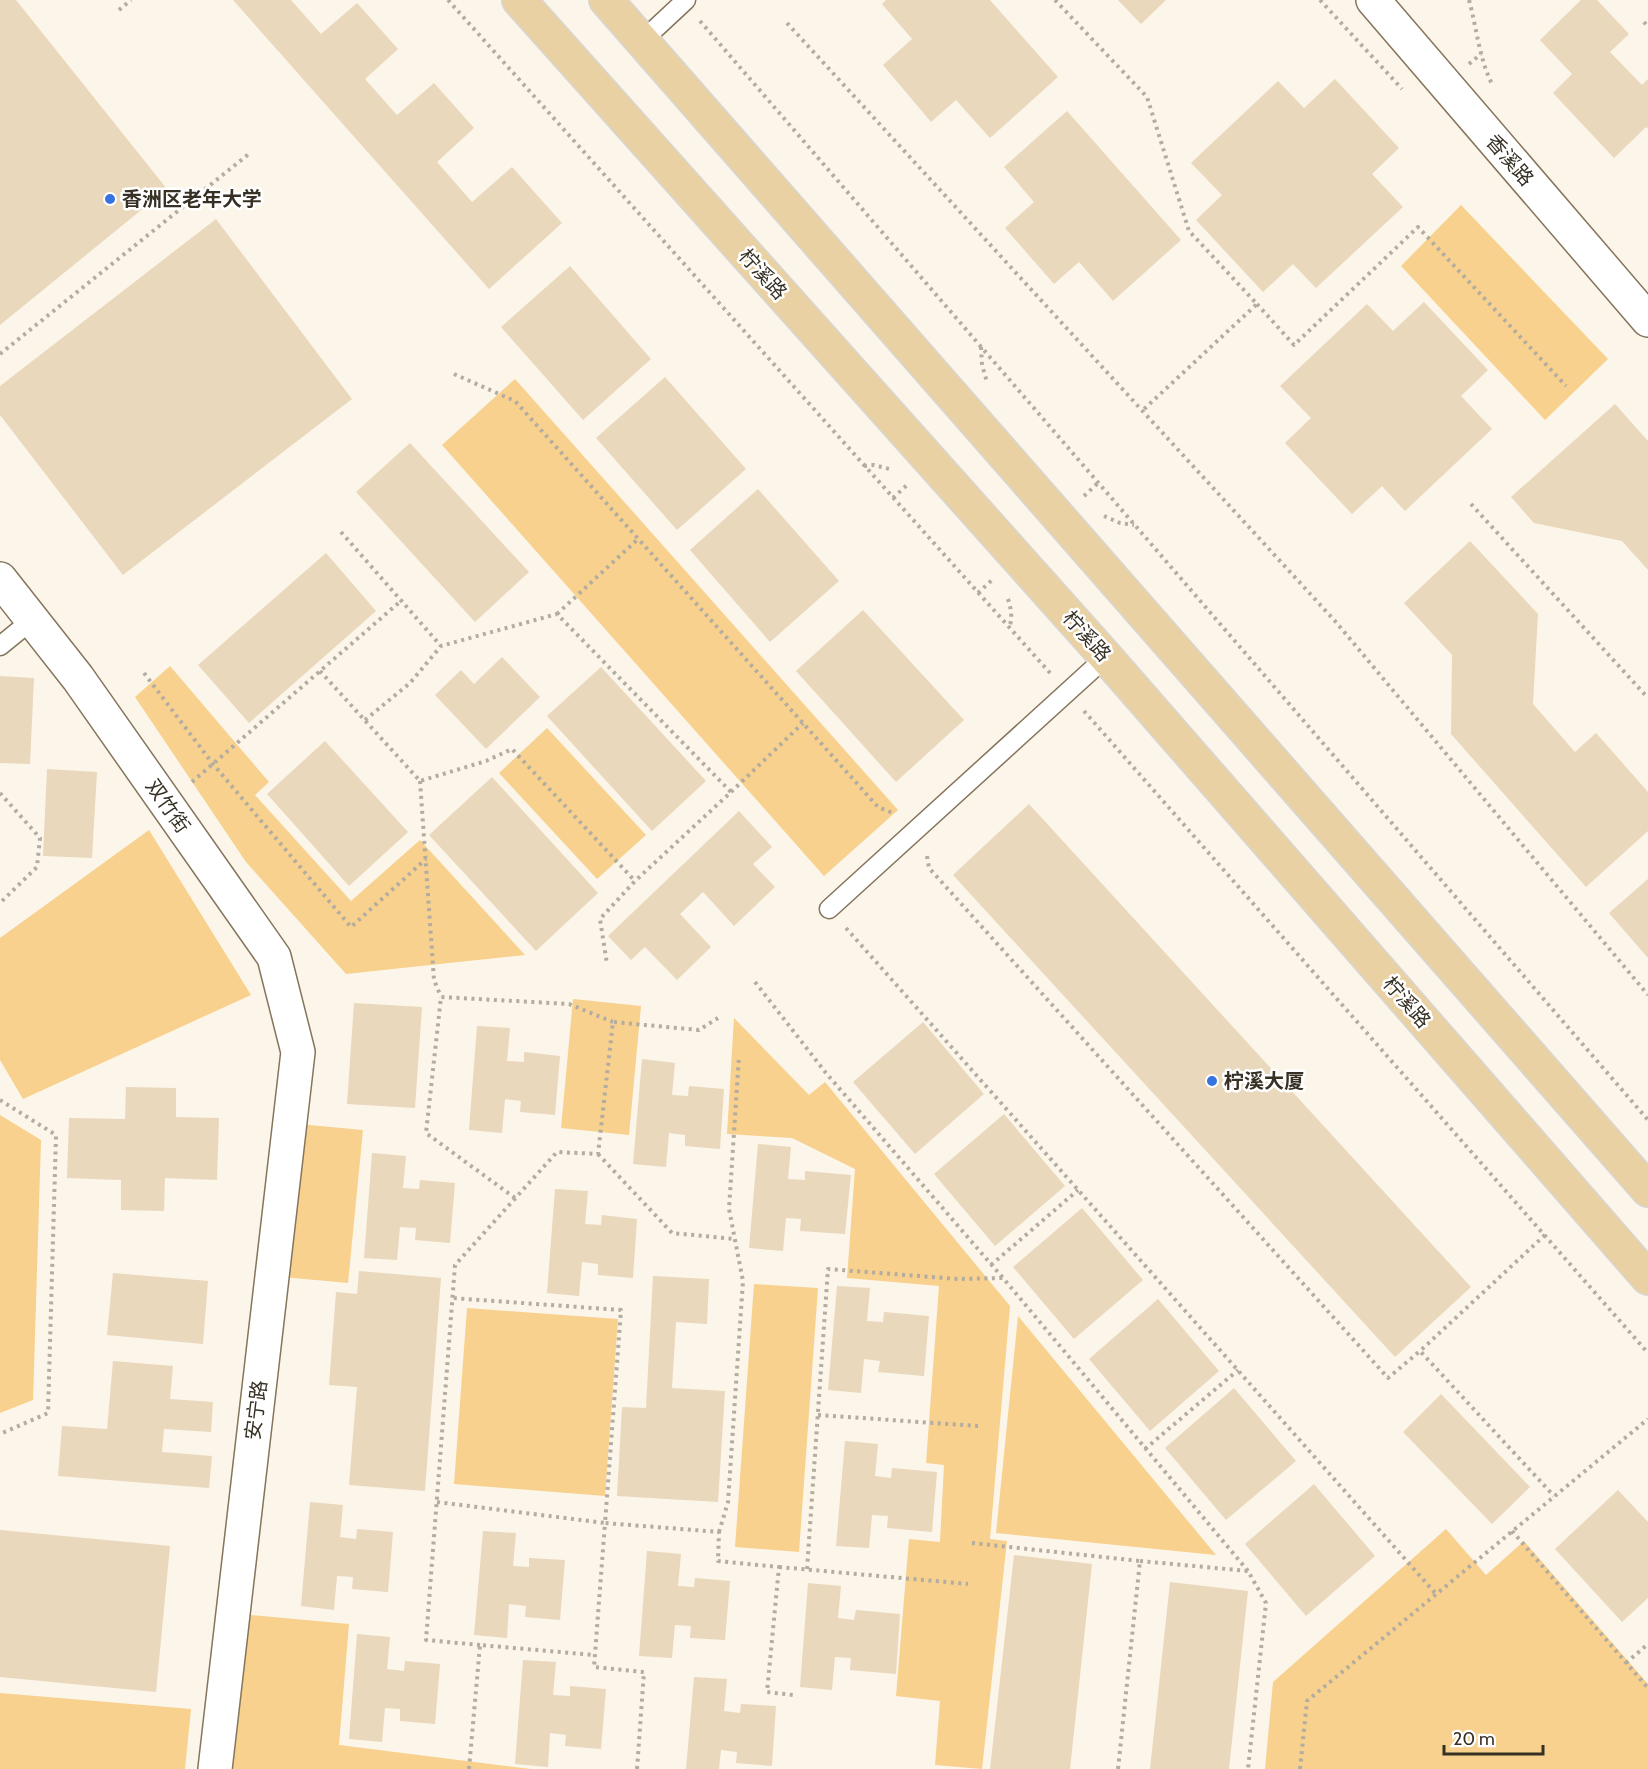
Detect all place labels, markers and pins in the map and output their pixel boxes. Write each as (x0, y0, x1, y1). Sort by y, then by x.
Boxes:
place label: 香洲区老年大学 (122, 187, 262, 211)
marker: 香洲区老年大学 (103, 192, 117, 206)
place label: 柠溪大厦 (1224, 1069, 1304, 1093)
marker: 柠溪大厦 (1205, 1074, 1219, 1088)

